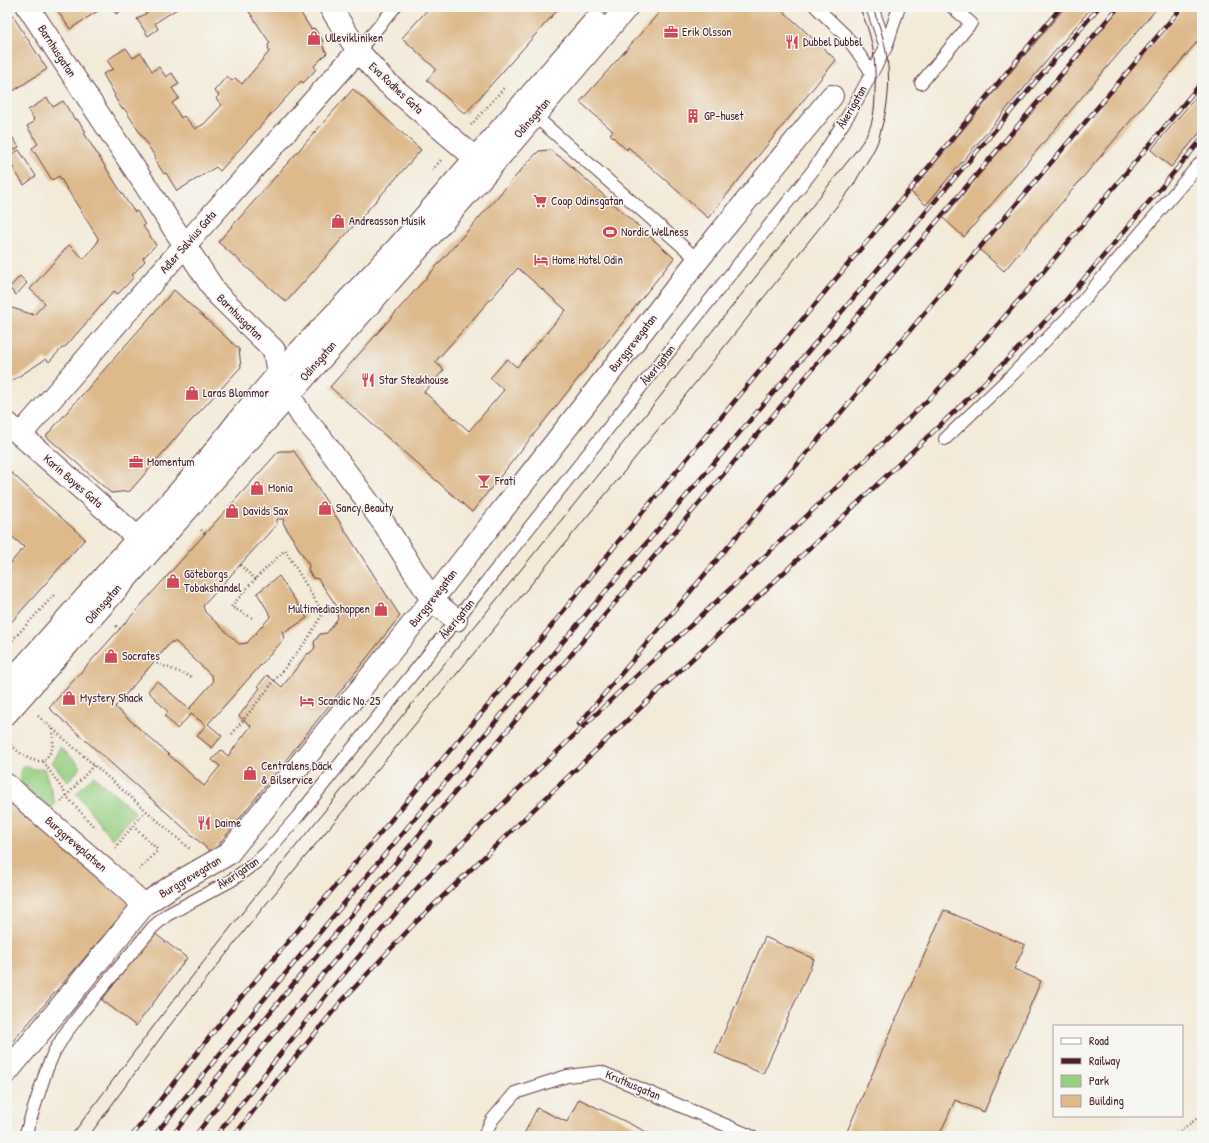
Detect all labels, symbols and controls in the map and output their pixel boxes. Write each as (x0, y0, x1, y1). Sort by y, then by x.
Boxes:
street label: Barnhusgatan (34, 21, 81, 80)
place label: Erik Olsson (682, 23, 732, 40)
office icon: Erik Olsson (663, 24, 679, 40)
place label: Ullevikliniken (325, 29, 383, 46)
shop icon: Ullevikliniken (306, 30, 322, 46)
place label: Dubbel Dubbel (803, 33, 863, 50)
restaurant icon: Dubbel Dubbel (784, 34, 800, 50)
street label: Eva Rodhes Gata (365, 58, 428, 118)
street label: Åkerigatan (832, 82, 871, 131)
street label: Odinsgatan (509, 94, 554, 142)
place label: GP-huset (704, 107, 745, 124)
building icon: GP-huset (685, 108, 701, 124)
place label: Coop Odinsgatan (551, 192, 624, 209)
supermarket icon: Coop Odinsgatan (532, 193, 548, 209)
street label: Adler Salvius Gata (156, 206, 220, 277)
place label: Andreasson Musik (349, 212, 426, 229)
shop icon: Andreasson Musik (330, 213, 346, 229)
place label: Nordic Wellness (621, 223, 689, 240)
sports icon: Nordic Wellness (602, 224, 618, 240)
place label: Home Hotel Odin (552, 251, 623, 268)
hotel icon: Home Hotel Odin (533, 252, 549, 268)
street label: Barnhusgatan (213, 290, 267, 344)
street label: Burggrevegatan (605, 310, 661, 375)
street label: Odinsgatan (295, 337, 340, 385)
street label: Åkerigatan (636, 341, 679, 389)
place label: Star Steakhouse (379, 371, 449, 388)
restaurant icon: Star Steakhouse (360, 372, 376, 388)
place label: Laras Blommor (203, 384, 269, 401)
shop icon: Laras Blommor (184, 385, 200, 401)
street label: Karin Boyes Gata (40, 450, 107, 511)
place label: Momentum (147, 453, 194, 470)
office icon: Momentum (128, 454, 144, 470)
place label: Frati (494, 472, 516, 489)
bar icon: Frati (476, 473, 492, 489)
place label: Monia (268, 479, 293, 496)
shop icon: Monia (249, 480, 265, 496)
place label: Sancy Beauty (336, 499, 394, 516)
shop icon: Sancy Beauty (317, 500, 333, 516)
place label: Davids Sax (243, 502, 289, 519)
shop icon: Davids Sax (224, 503, 240, 519)
place label: Göteborgs Tobakshandel (184, 565, 242, 596)
street label: Burggrevegatan (405, 565, 461, 630)
shop icon: Göteborgs Tobakshandel (165, 573, 181, 589)
street label: Odinsgatan (80, 580, 125, 628)
street label: Åkerigatan (435, 595, 478, 642)
place label: Multimediashoppen (288, 600, 370, 617)
shop icon: Multimediashoppen (373, 601, 389, 617)
place label: Socrates (122, 647, 160, 664)
shop icon: Socrates (103, 648, 119, 664)
place label: Mystery Shack (80, 689, 143, 706)
shop icon: Mystery Shack (61, 690, 77, 706)
place label: Scandic No. 25 (318, 692, 380, 709)
hotel icon: Scandic No. 25 (299, 693, 315, 709)
place label: Centralens Däck & Bilservice (261, 757, 332, 788)
shop icon: Centralens Däck & Bilservice (242, 765, 258, 781)
street label: Burggreveplatsen (42, 812, 111, 875)
place label: Daime (215, 814, 241, 831)
restaurant icon: Daime (196, 815, 212, 831)
street label: Burggrevegatan (156, 851, 224, 902)
street label: Åkerigatan (213, 852, 262, 893)
legend (1053, 1025, 1183, 1117)
text: Road (1089, 1032, 1109, 1049)
text: Railway (1089, 1052, 1120, 1069)
street label: Kruthusgatan (603, 1065, 663, 1104)
text: Park (1089, 1072, 1109, 1089)
text: Building (1089, 1092, 1124, 1109)

